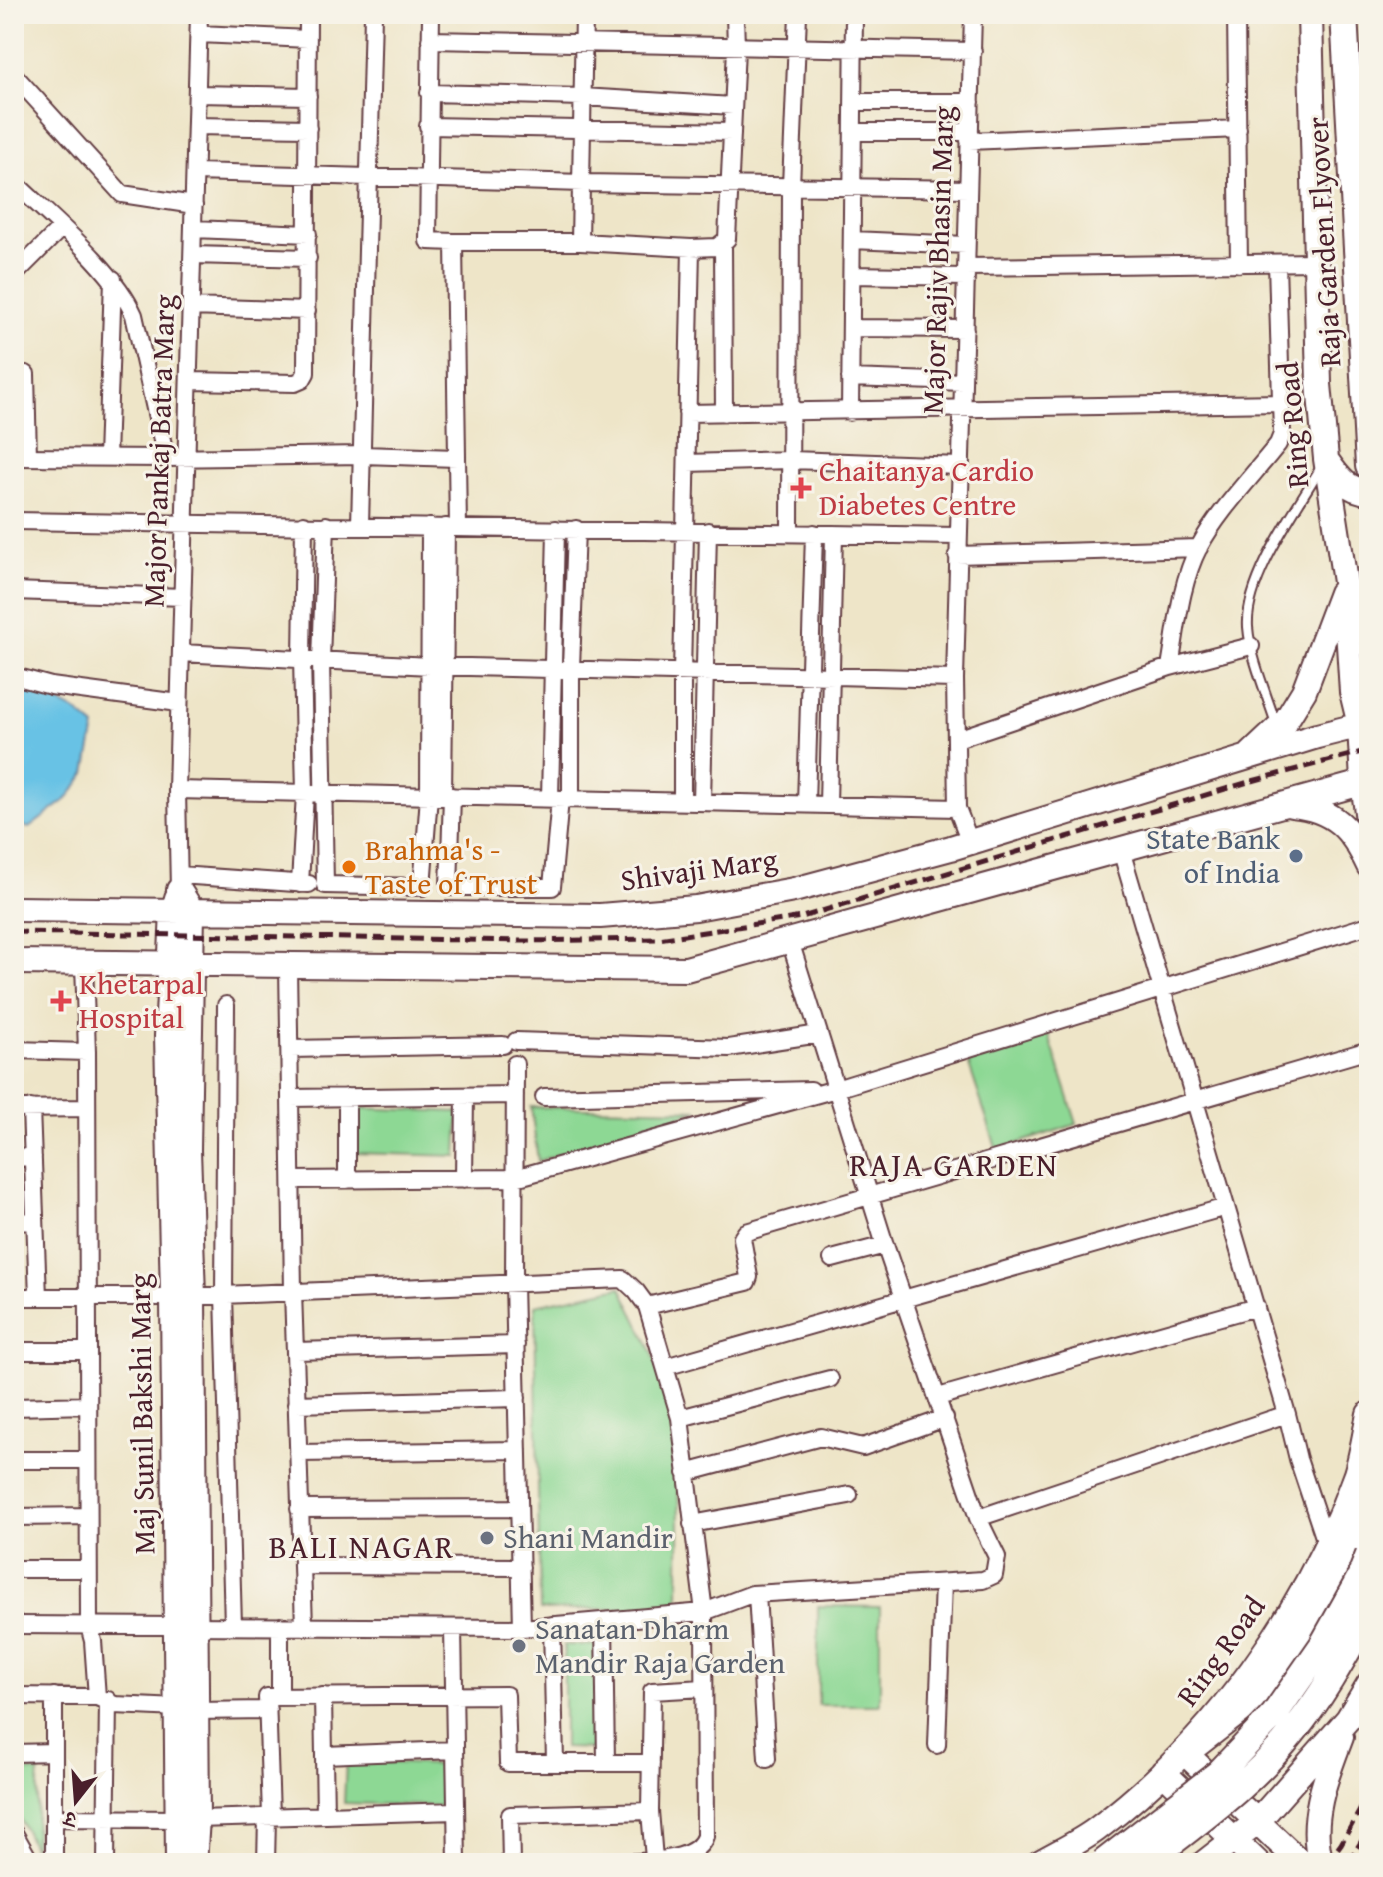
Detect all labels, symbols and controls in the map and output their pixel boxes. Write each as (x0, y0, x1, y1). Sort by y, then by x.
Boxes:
street label: Major Rajiv Bhasin Marg (910, 105, 964, 415)
street label: Raja Garden Flyover (1294, 116, 1352, 368)
street label: Major Pankaj Batra Marg (131, 294, 185, 608)
street label: Ring Road (1265, 360, 1319, 490)
place label: Chaitanya Cardio Diabetes Centre (819, 448, 1034, 526)
marker: Chaitanya Cardio Diabetes Centre (790, 477, 812, 499)
place label: State Bank of India (1146, 816, 1281, 894)
place label: Brahma's - Taste of Trust (365, 827, 538, 905)
street label: Shivaji Marg (618, 836, 780, 902)
marker: State Bank of India (1287, 847, 1305, 865)
marker: Brahma's - Taste of Trust (340, 858, 358, 876)
place label: Khetarpal Hospital (79, 961, 204, 1039)
marker: Khetarpal Hospital (50, 990, 72, 1012)
district label: RAJA GARDEN (849, 1141, 1059, 1188)
street label: Maj Sunil Bakshi Marg (117, 1273, 165, 1555)
place label: Shani Mandir (503, 1515, 673, 1559)
district label: BALI NAGAR (269, 1523, 455, 1570)
marker: Shani Mandir (478, 1529, 496, 1547)
street label: Ring Road (1165, 1586, 1275, 1715)
place label: Sanatan Dharm Mandir Raja Garden (535, 1606, 785, 1684)
marker: Sanatan Dharm Mandir Raja Garden (510, 1637, 528, 1655)
north arrow (36, 1761, 116, 1841)
text: उ (58, 1803, 82, 1838)

